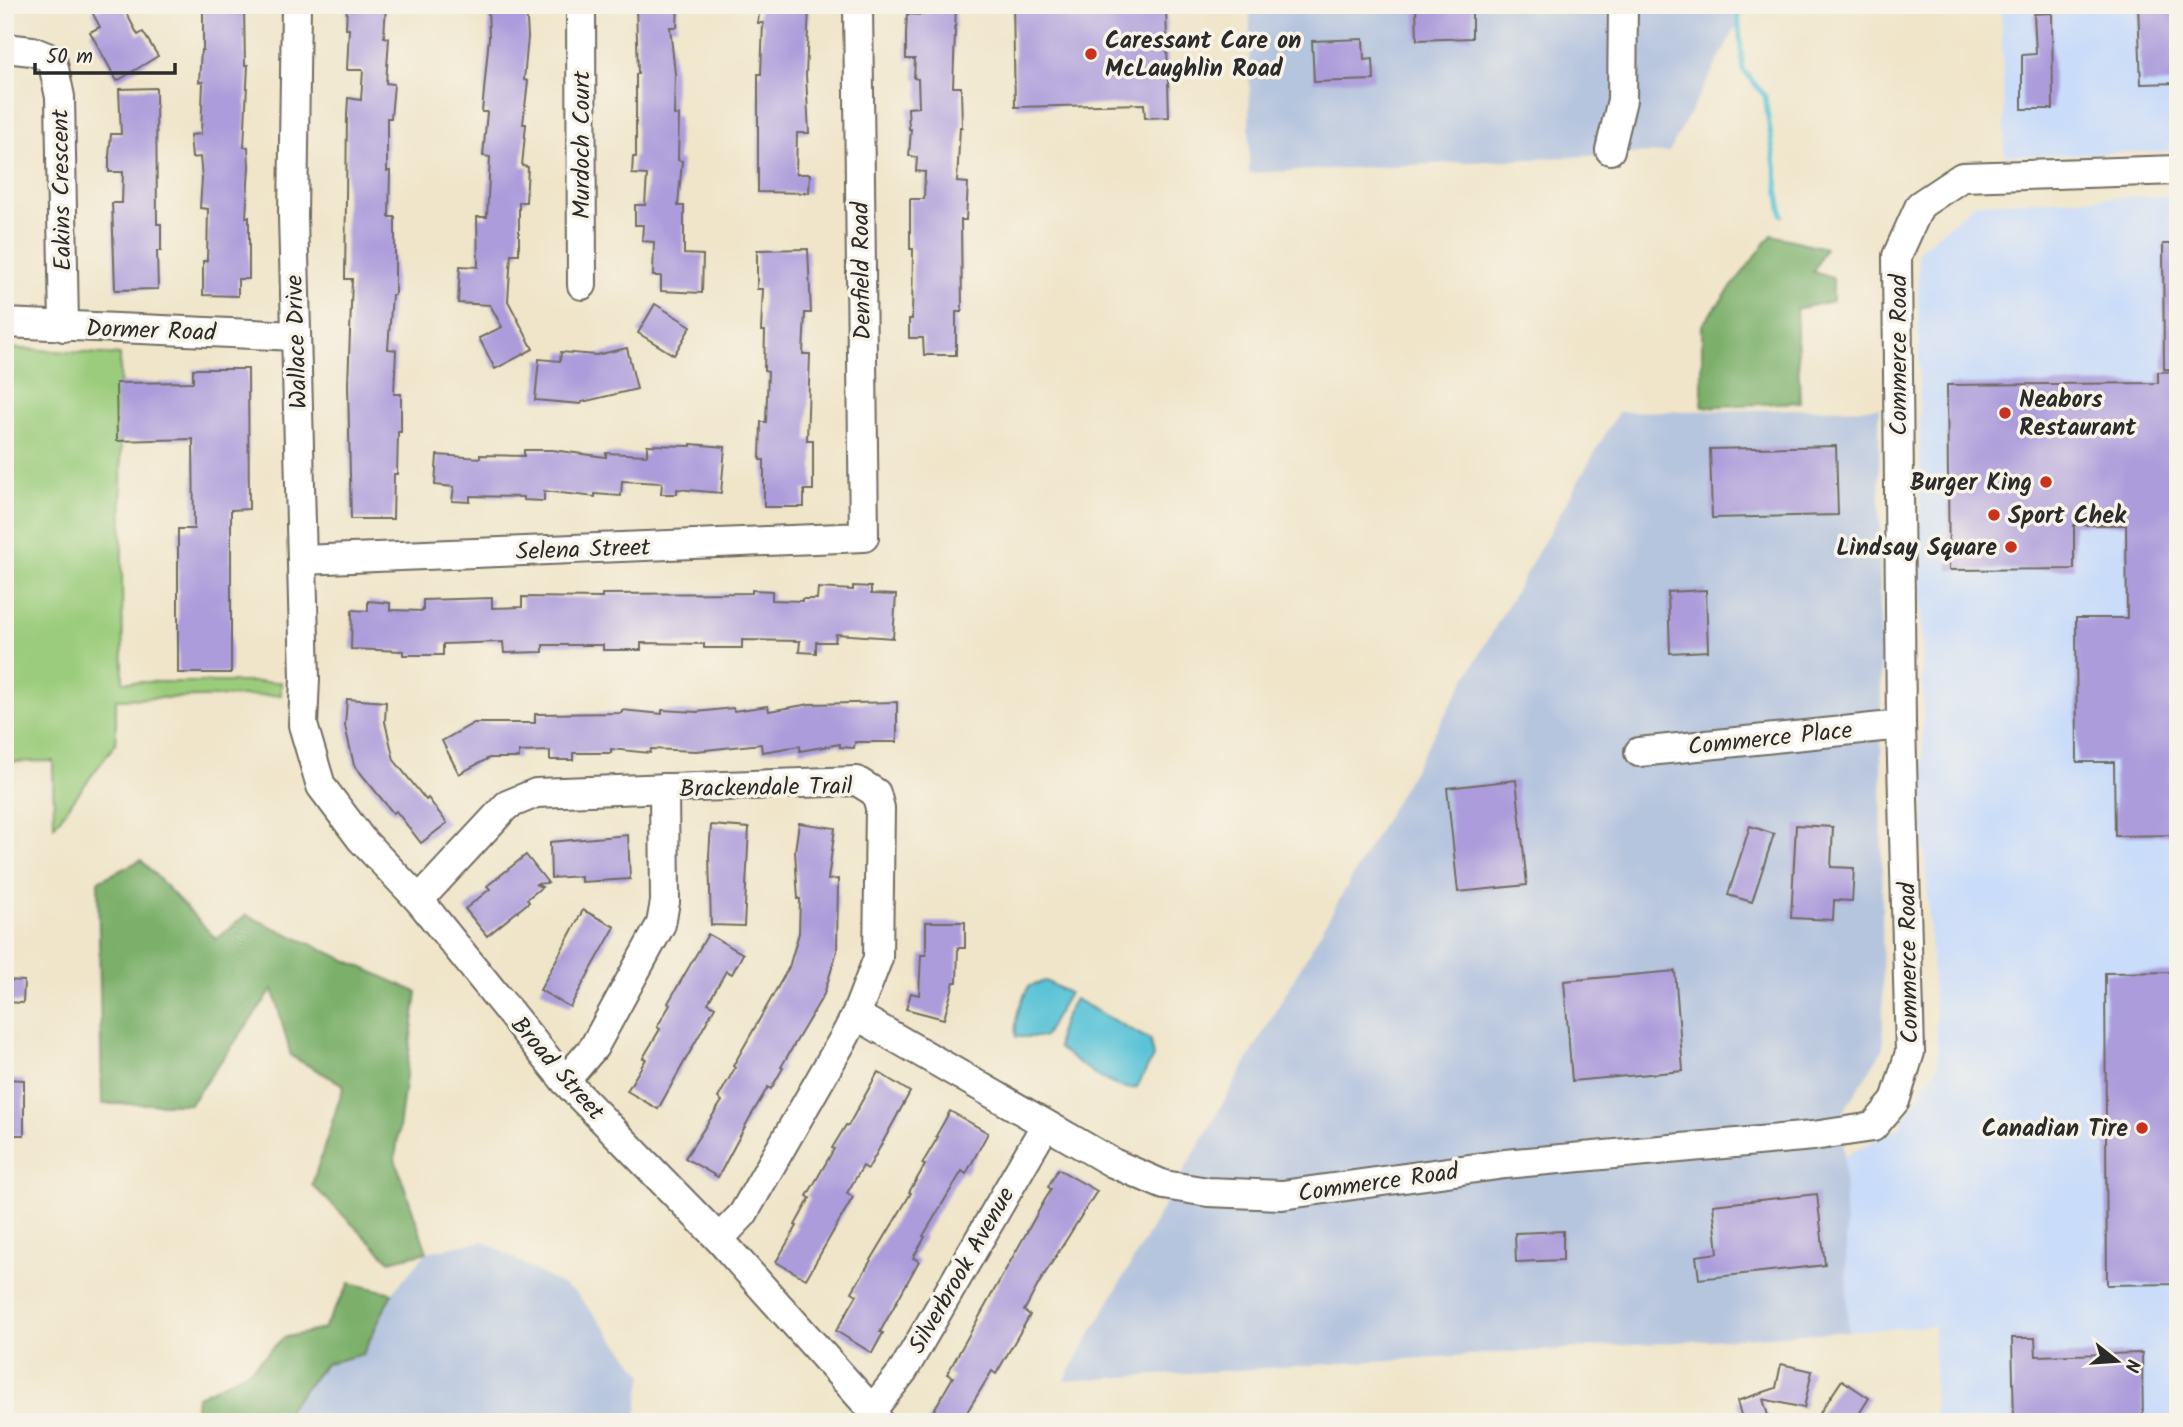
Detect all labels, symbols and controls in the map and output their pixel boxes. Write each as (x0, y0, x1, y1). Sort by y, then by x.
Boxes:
place label: Caressant Care on McLaughlin Road (1105, 22, 1301, 89)
scale bar (35, 32, 175, 76)
text: 50 m (46, 41, 93, 74)
marker: Caressant Care on McLaughlin Road (1083, 46, 1099, 62)
street label: Murdoch Court (563, 70, 602, 219)
street label: Eakins Crescent (42, 108, 83, 271)
street label: Denfield Road (842, 201, 883, 340)
street label: Commerce Road (1880, 273, 1919, 436)
street label: Wallace Drive (276, 274, 319, 410)
street label: Dormer Road (85, 310, 218, 353)
place label: Neabors Restaurant (2019, 381, 2137, 448)
marker: Neabors Restaurant (1997, 405, 2013, 421)
place label: Burger King (1910, 464, 2032, 503)
marker: Burger King (2038, 474, 2054, 490)
place label: Sport Chek (2008, 497, 2127, 536)
marker: Sport Chek (1986, 507, 2002, 523)
street label: Selena Street (515, 529, 652, 572)
place label: Lindsay Square (1836, 529, 1997, 568)
marker: Lindsay Square (2003, 539, 2019, 555)
street label: Commerce Place (1686, 711, 1854, 768)
street label: Brackendale Trail (679, 767, 853, 810)
street label: Commerce Road (1889, 881, 1930, 1044)
street label: Broad Street (500, 1008, 614, 1131)
place label: Canadian Tire (1982, 1110, 2128, 1149)
marker: Canadian Tire (2134, 1120, 2150, 1136)
street label: Commerce Road (1296, 1153, 1462, 1214)
street label: Silverbrook Avenue (899, 1180, 1026, 1361)
north arrow (2082, 1326, 2152, 1396)
text: N (2115, 1355, 2147, 1376)

